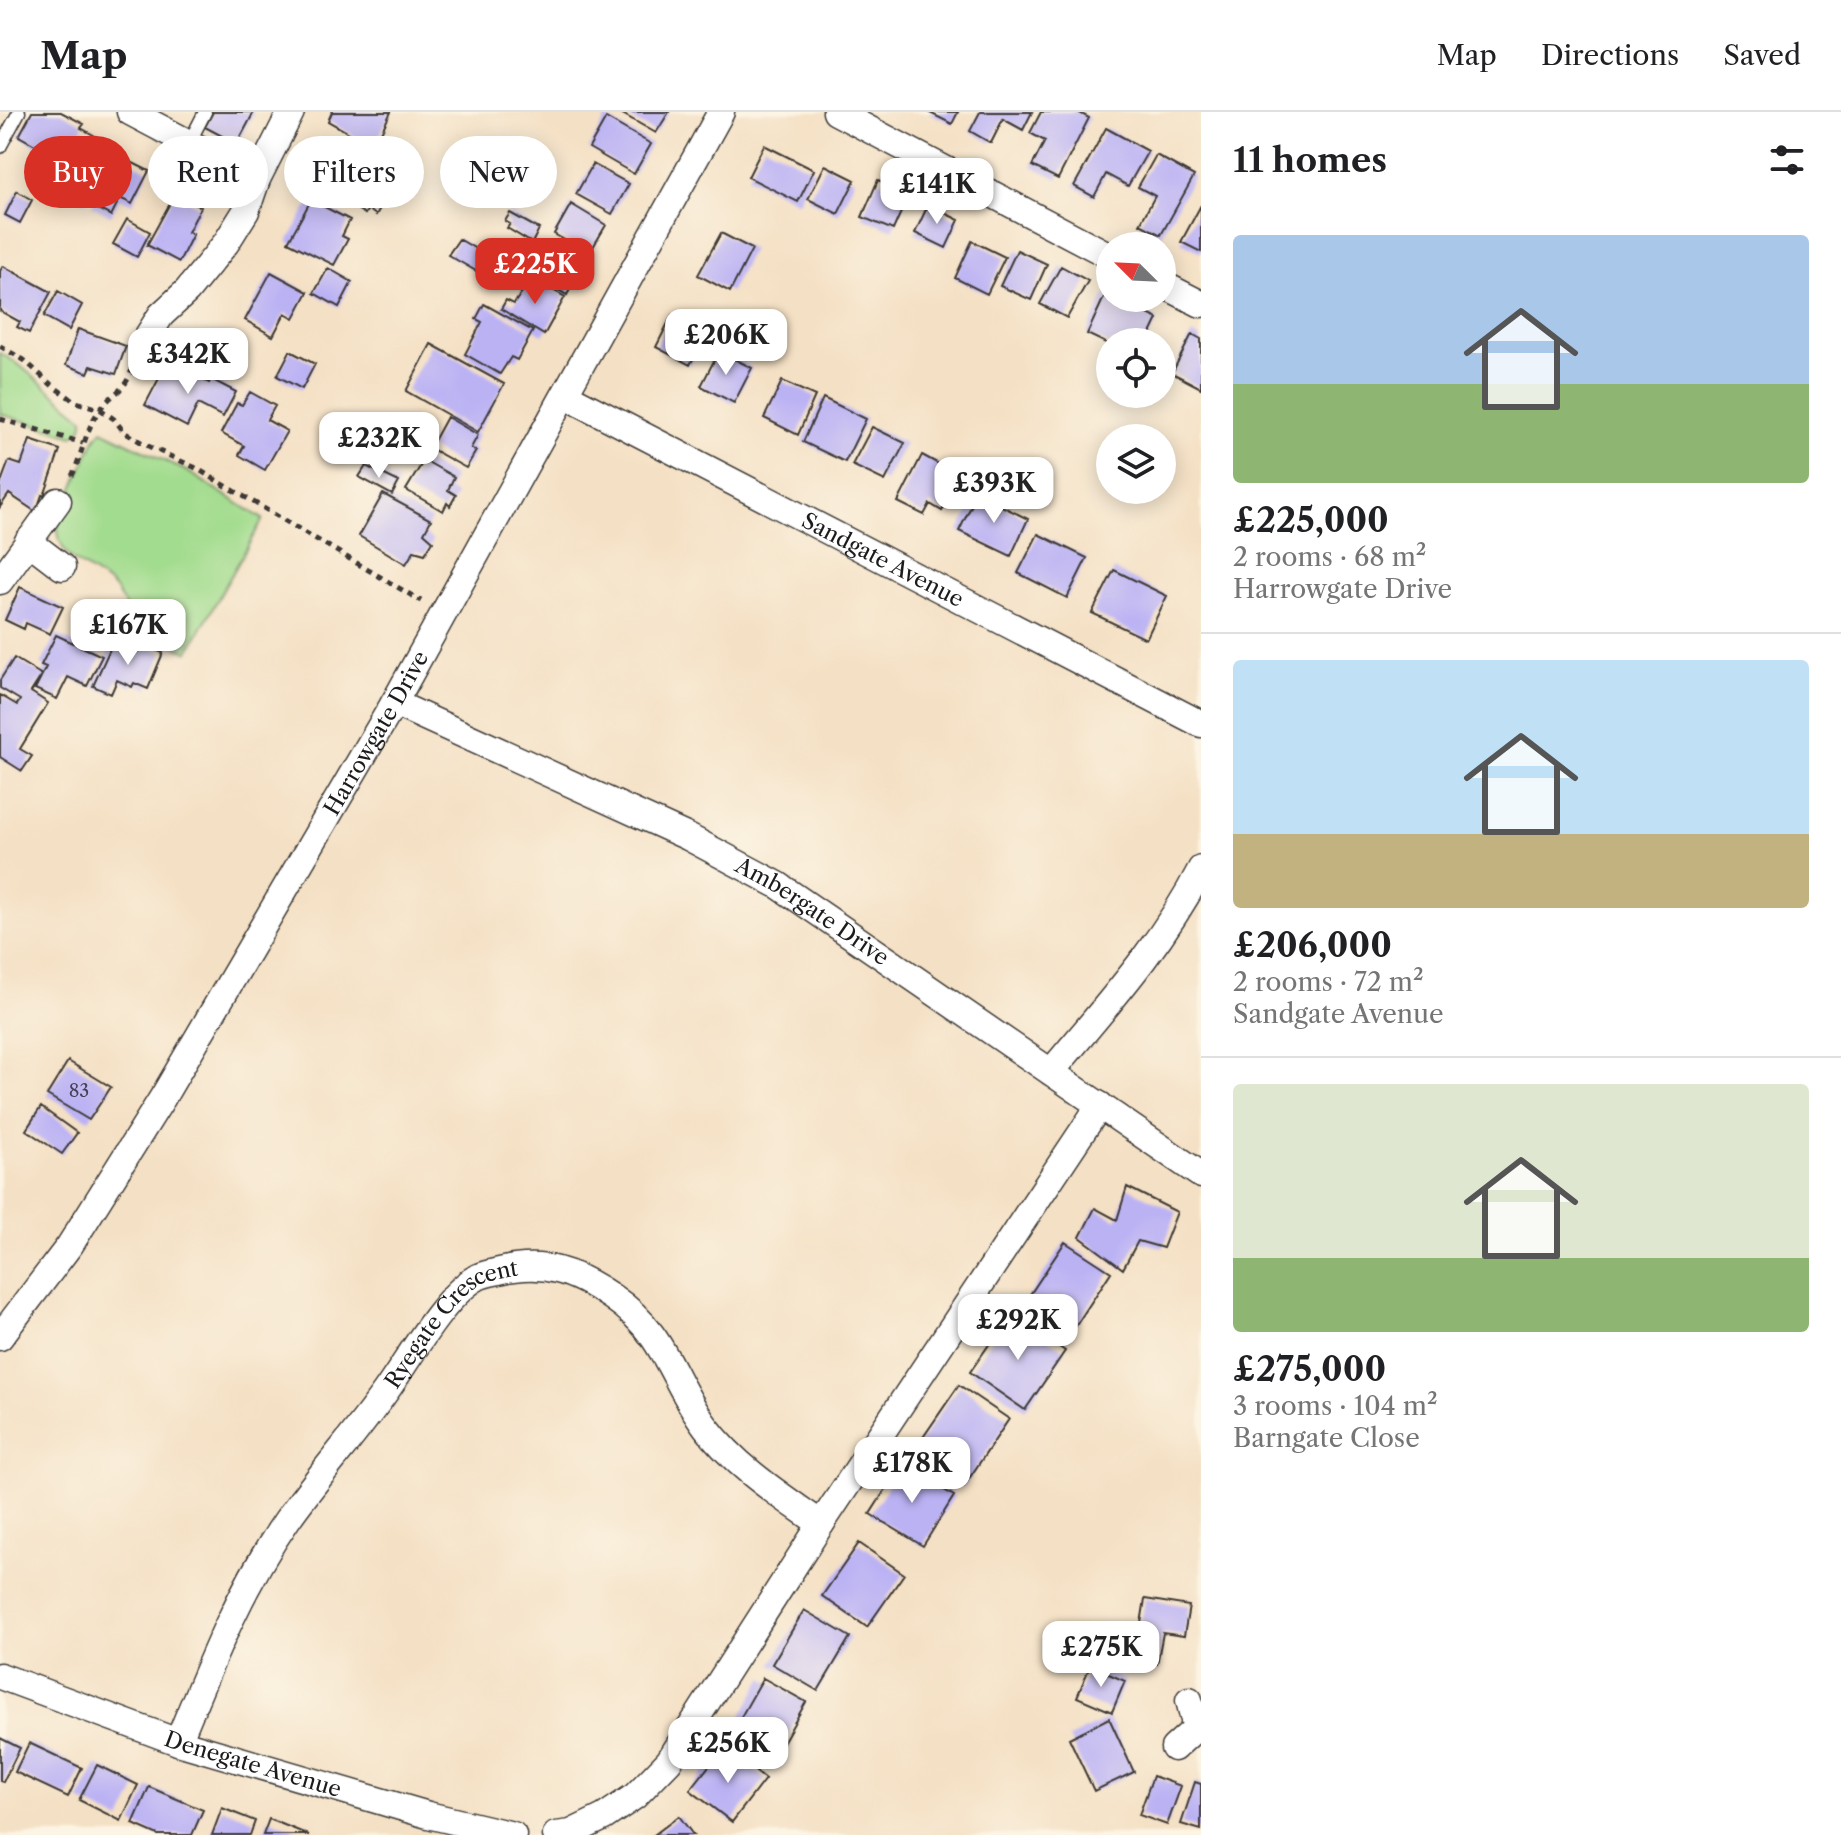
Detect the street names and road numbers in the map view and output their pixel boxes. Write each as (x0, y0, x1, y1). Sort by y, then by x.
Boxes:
street label: Sandgate Avenue (798, 507, 968, 612)
street label: Harrowgate Drive (318, 646, 434, 820)
street label: Ambergate Drive (730, 851, 894, 971)
street label: Ryegate Crescent (379, 1254, 520, 1393)
street label: Denegate Avenue (161, 1725, 345, 1802)

